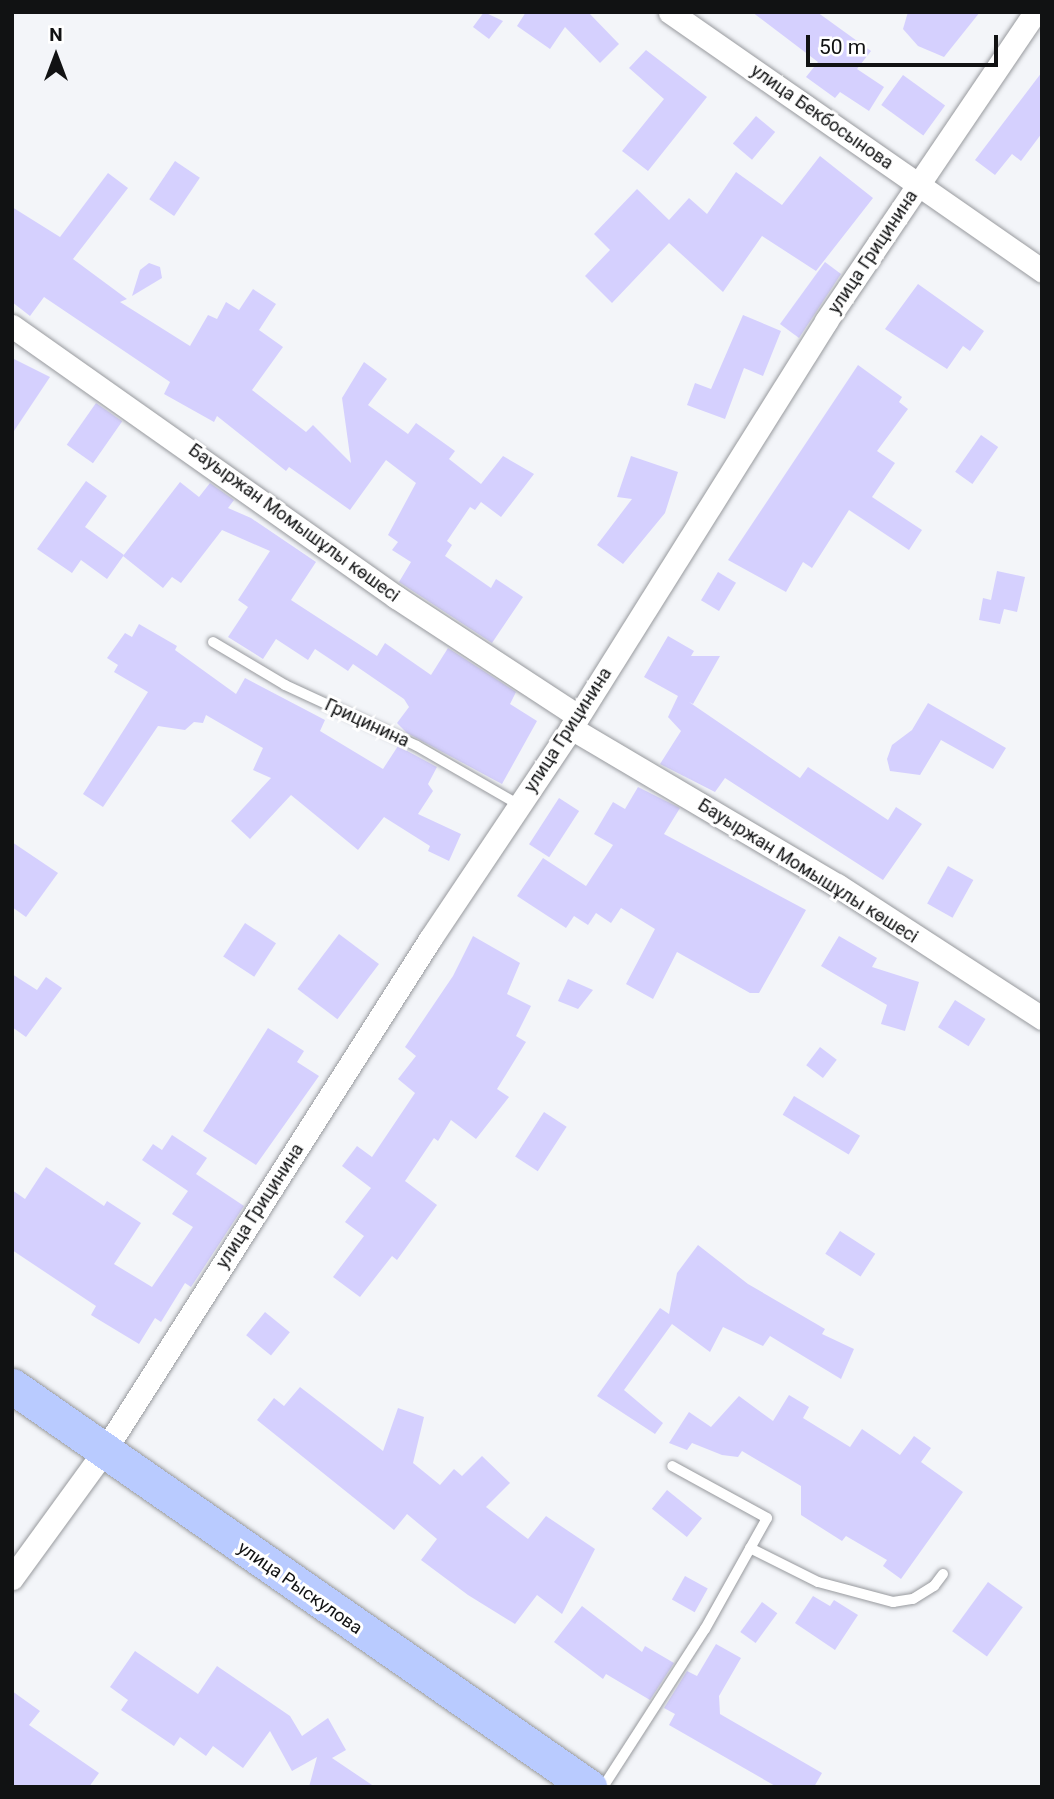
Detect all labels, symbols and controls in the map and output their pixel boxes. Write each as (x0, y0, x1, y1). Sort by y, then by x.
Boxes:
north arrow (21, 21, 91, 91)
scale bar (809, 21, 1002, 65)
text: N (49, 23, 63, 46)
text: 50 m (819, 35, 866, 59)
street label: улица Бекбосынова (747, 60, 897, 174)
street label: улица Грицинина (824, 186, 922, 318)
street label: Бауыржан Момышұлы көшесі (184, 439, 404, 607)
street label: улица Грицинина (520, 663, 616, 797)
street label: Грицинина (321, 694, 413, 752)
street label: Бауыржан Момышұлы көшесі (694, 794, 922, 948)
street label: улица Грицинина (212, 1139, 308, 1273)
street label: улица Рыскулова (233, 1537, 367, 1639)

